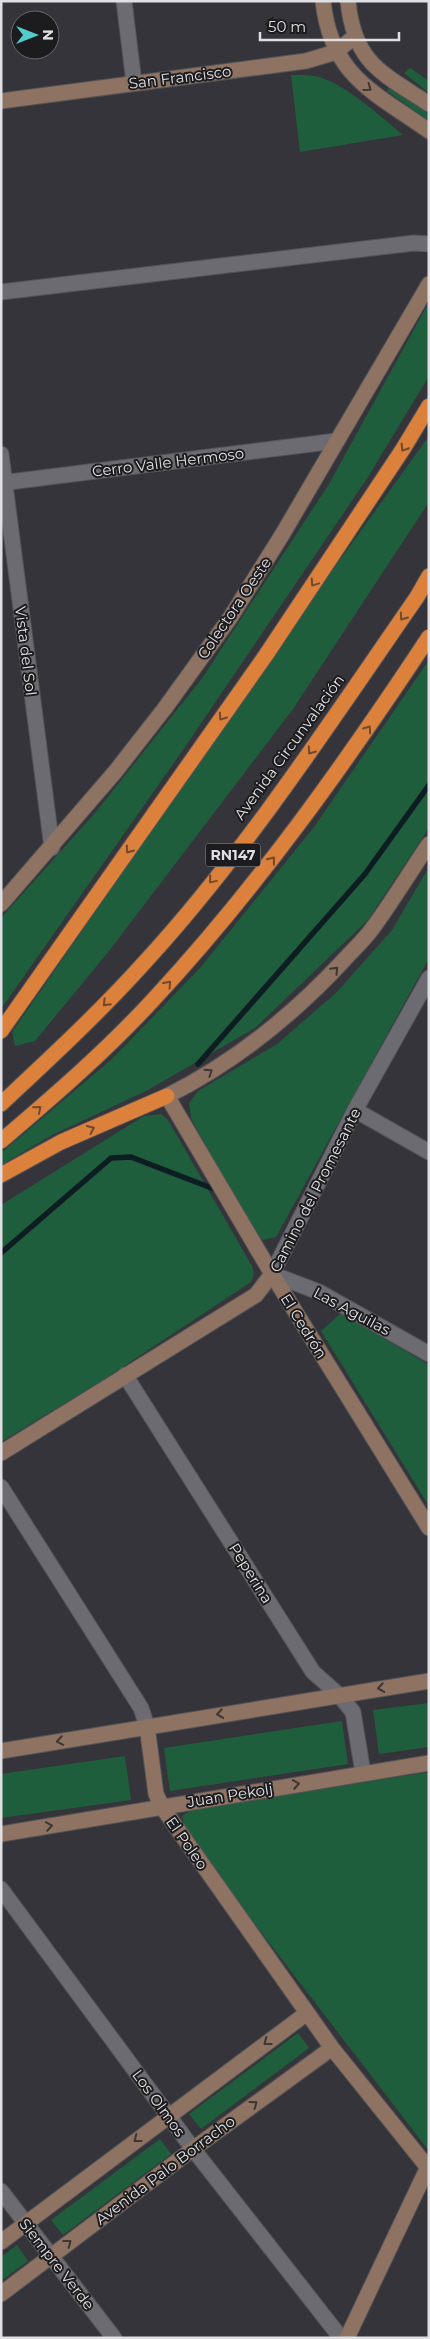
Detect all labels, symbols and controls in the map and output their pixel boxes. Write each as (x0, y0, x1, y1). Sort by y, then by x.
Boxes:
north arrow (10, 10, 60, 60)
scale bar (260, 10, 399, 42)
text: 50 m (268, 17, 306, 36)
text: N (39, 29, 57, 41)
street label: San Francisco (128, 61, 232, 93)
one-way arrow (362, 82, 372, 91)
one-way arrow (401, 442, 410, 451)
street label: Cerro Valle Hermoso (91, 443, 245, 481)
street label: Colectora Oeste (193, 554, 275, 662)
one-way arrow (311, 577, 320, 587)
street label: Vista del Sol (11, 605, 41, 697)
one-way arrow (400, 611, 409, 621)
street label: Avenida Circunvalación (230, 671, 348, 823)
one-way arrow (219, 711, 228, 721)
one-way arrow (362, 725, 371, 734)
one-way arrow (308, 745, 317, 755)
one-way arrow (126, 844, 135, 854)
road number: RN147 (206, 844, 260, 866)
one-way arrow (266, 857, 274, 866)
one-way arrow (210, 874, 218, 883)
one-way arrow (329, 966, 338, 975)
one-way arrow (162, 981, 171, 990)
one-way arrow (103, 997, 112, 1006)
one-way arrow (204, 1069, 213, 1078)
street label: Camino del Promesante (265, 1105, 365, 1275)
one-way arrow (33, 1106, 42, 1115)
one-way arrow (86, 1124, 95, 1135)
street label: Las Aguilas (310, 1283, 394, 1339)
street label: El Cedrón (277, 1290, 331, 1362)
street label: Peperina (225, 1539, 277, 1607)
one-way arrow (376, 1683, 385, 1693)
one-way arrow (216, 1709, 224, 1719)
one-way arrow (55, 1735, 64, 1745)
street label: Juan Pekolj (185, 1779, 274, 1811)
one-way arrow (292, 1780, 300, 1790)
street label: El Poleo (162, 1813, 212, 1873)
one-way arrow (45, 1821, 54, 1831)
one-way arrow (263, 2036, 273, 2045)
street label: Los Olmos (128, 2066, 190, 2140)
one-way arrow (248, 2101, 258, 2110)
street label: Avenida Palo Borracho (91, 2111, 239, 2229)
one-way arrow (133, 2133, 143, 2142)
street label: Siempre Verde (15, 2214, 99, 2314)
one-way arrow (62, 2240, 71, 2249)

